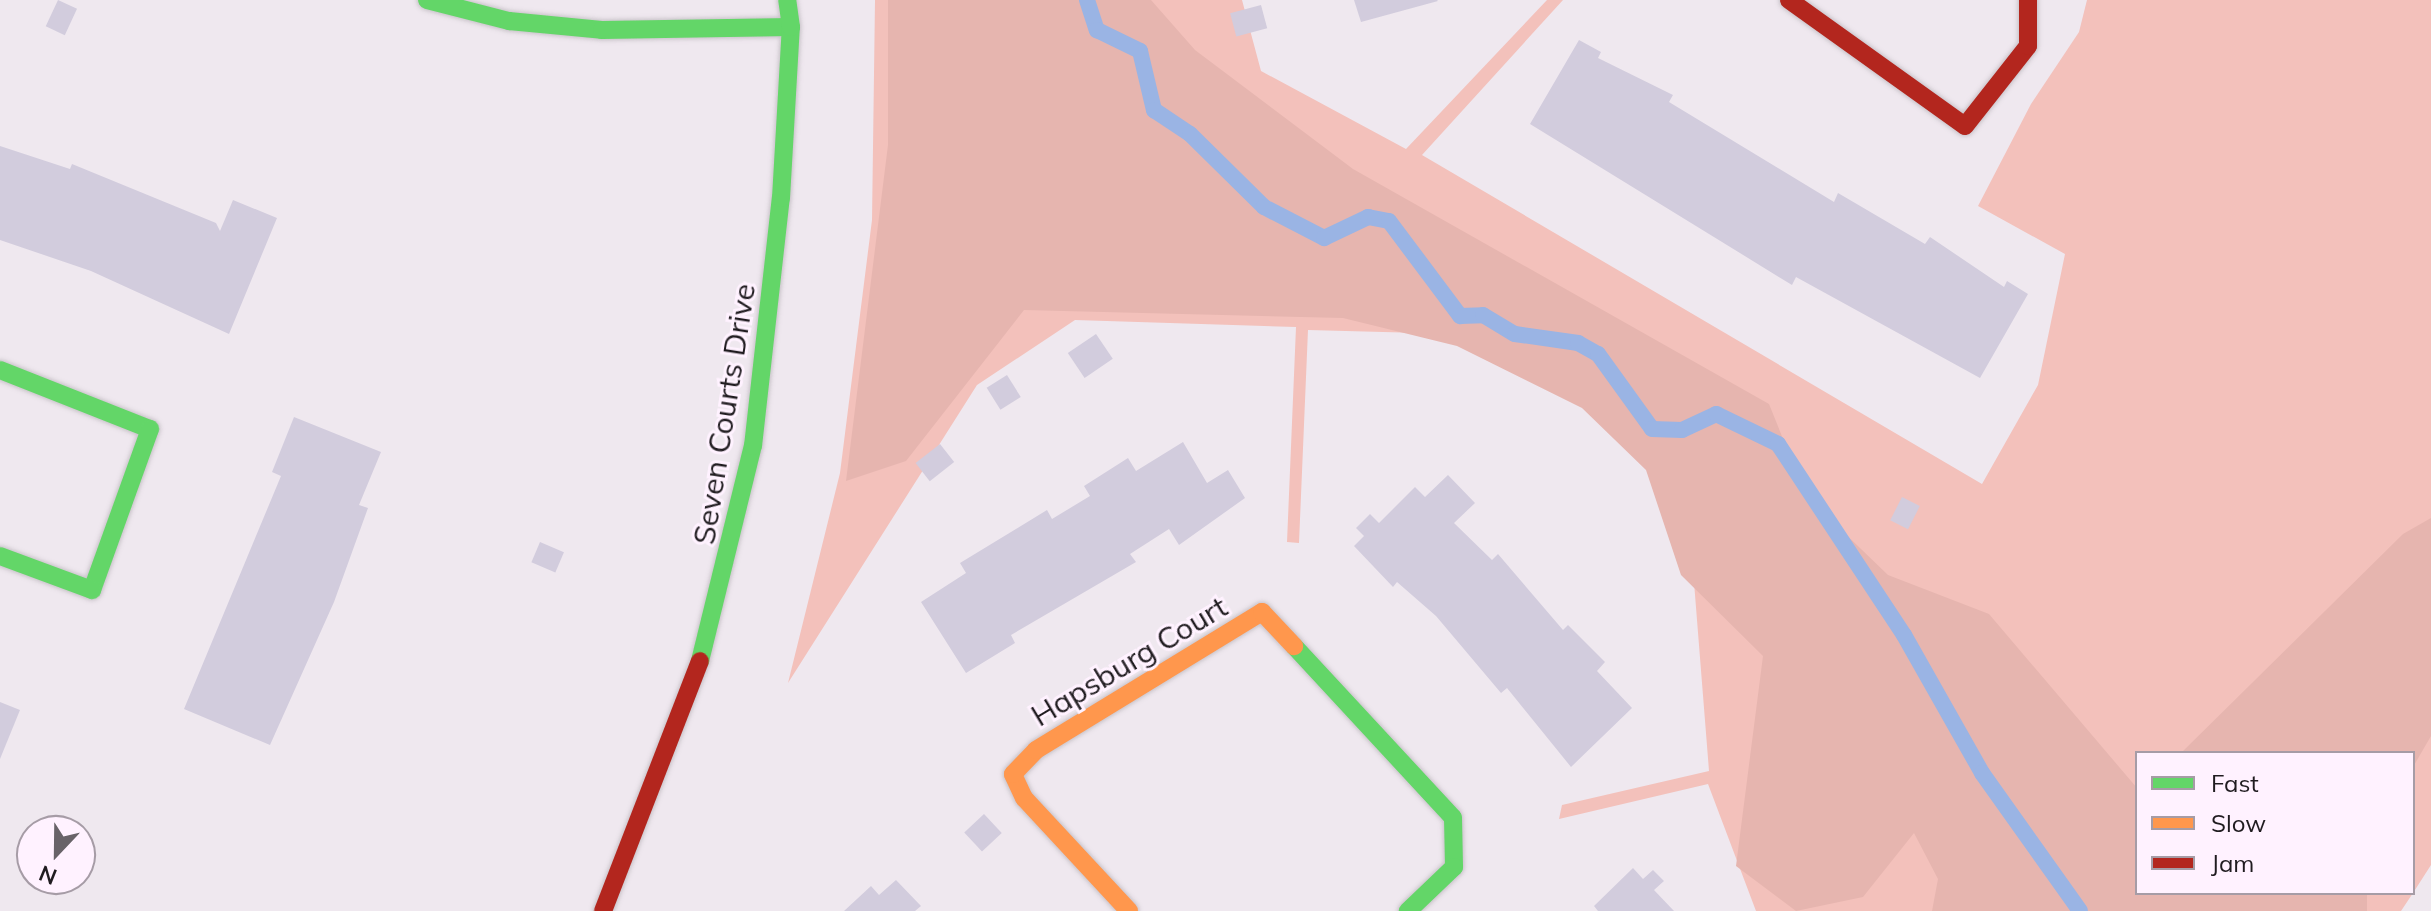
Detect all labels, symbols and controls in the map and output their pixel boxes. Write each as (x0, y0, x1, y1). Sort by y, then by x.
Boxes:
street label: Seven Courts Drive (686, 281, 762, 547)
street label: Hapsburg Court (1025, 588, 1233, 734)
legend (2135, 751, 2415, 895)
text: Fast (2211, 768, 2259, 798)
text: Slow (2211, 808, 2266, 838)
north arrow (16, 815, 96, 895)
text: Jam (2211, 848, 2254, 878)
text: N (35, 859, 61, 891)

